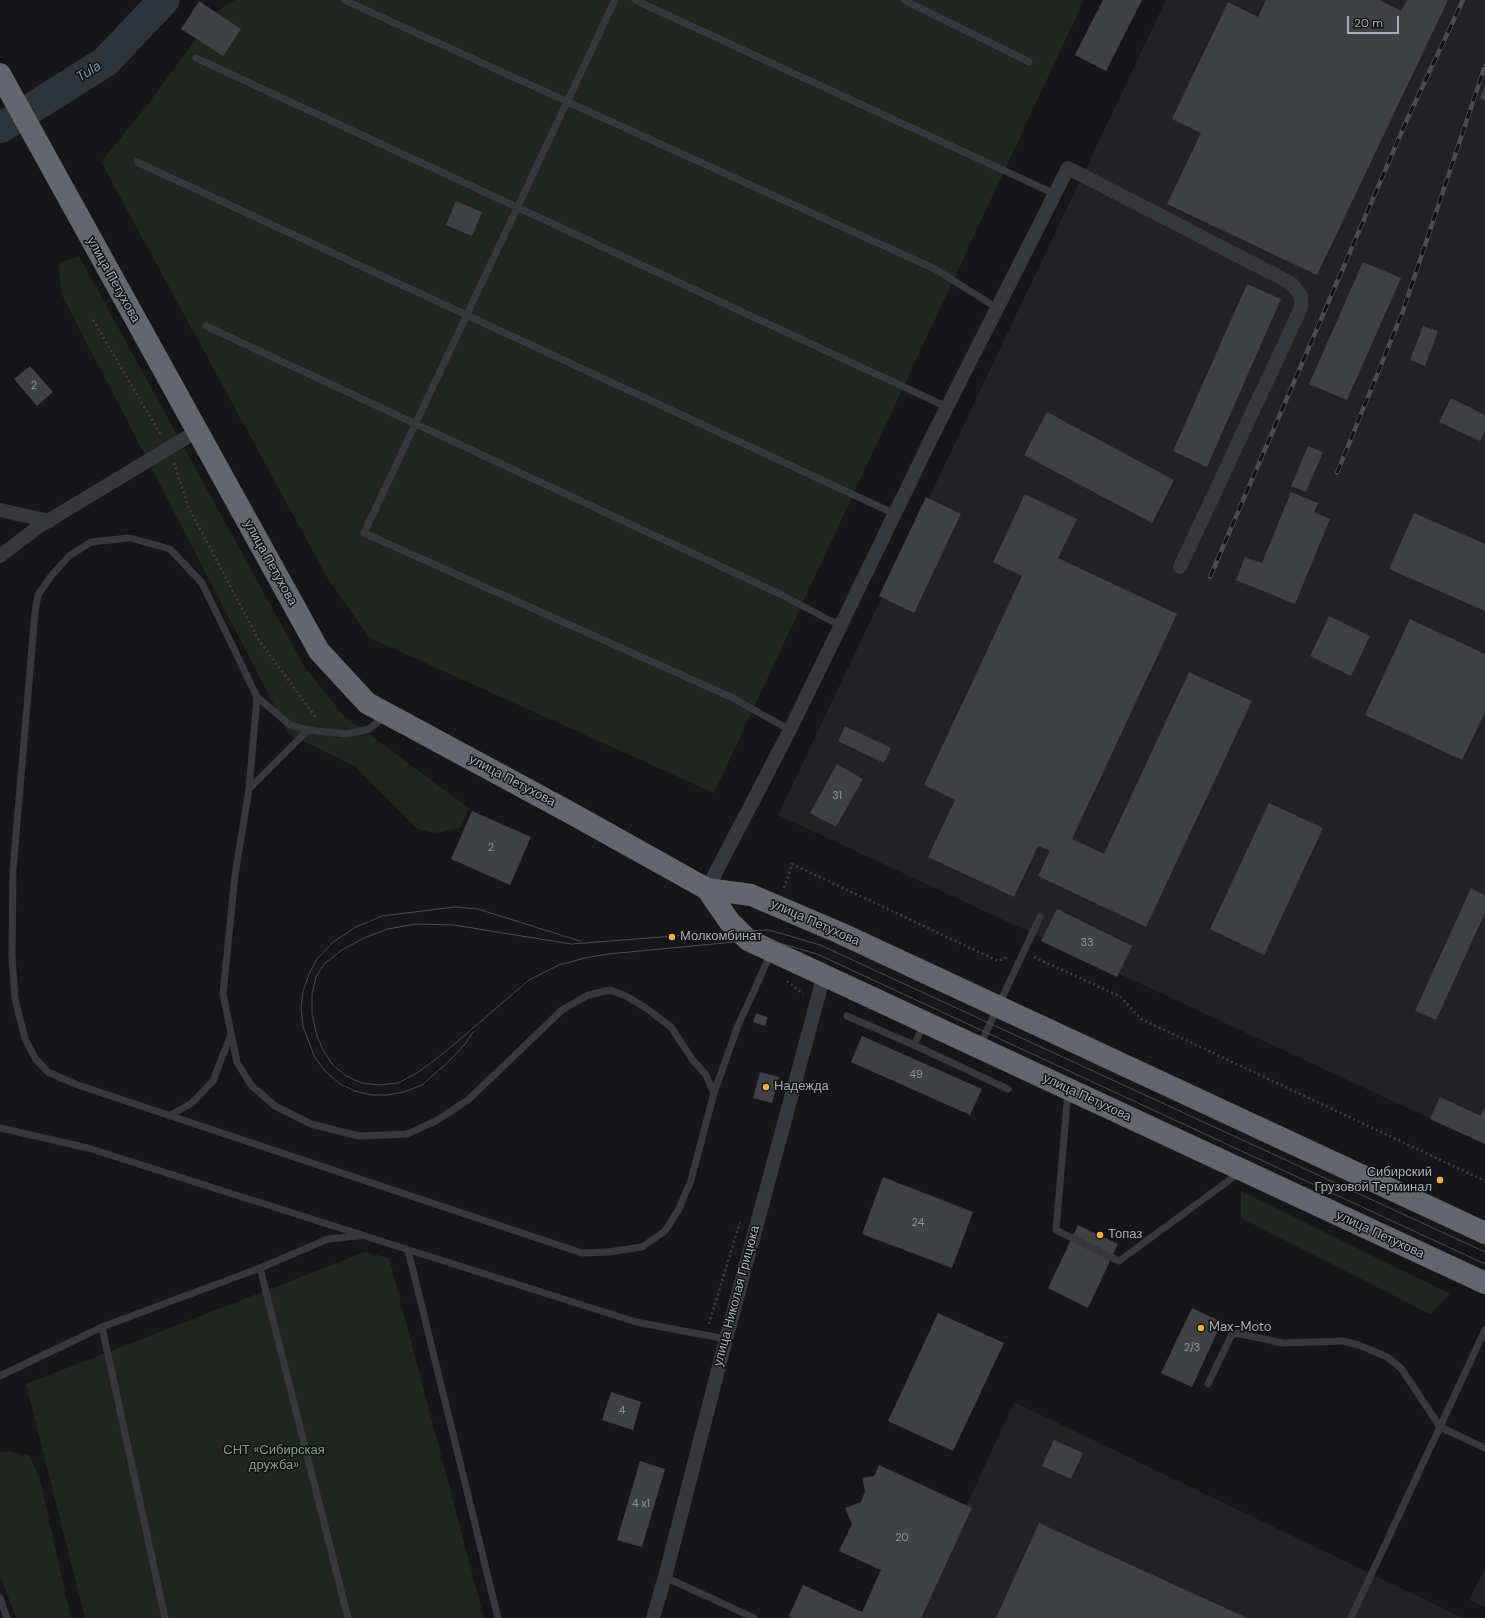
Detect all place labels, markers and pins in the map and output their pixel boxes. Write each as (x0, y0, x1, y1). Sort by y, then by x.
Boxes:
place label: Молкомбинат (680, 929, 762, 945)
marker: Молкомбинат (667, 932, 677, 942)
place label: Надежда (774, 1079, 829, 1095)
marker: Надежда (761, 1082, 771, 1092)
place label: Сибирский Грузовой Терминал (1314, 1165, 1432, 1196)
marker: Сибирский Грузовой Терминал (1435, 1175, 1445, 1185)
place label: Топаз (1108, 1227, 1142, 1243)
marker: Топаз (1095, 1230, 1105, 1240)
place label: Max-Moto (1209, 1320, 1271, 1336)
marker: Max-Moto (1196, 1323, 1206, 1333)

